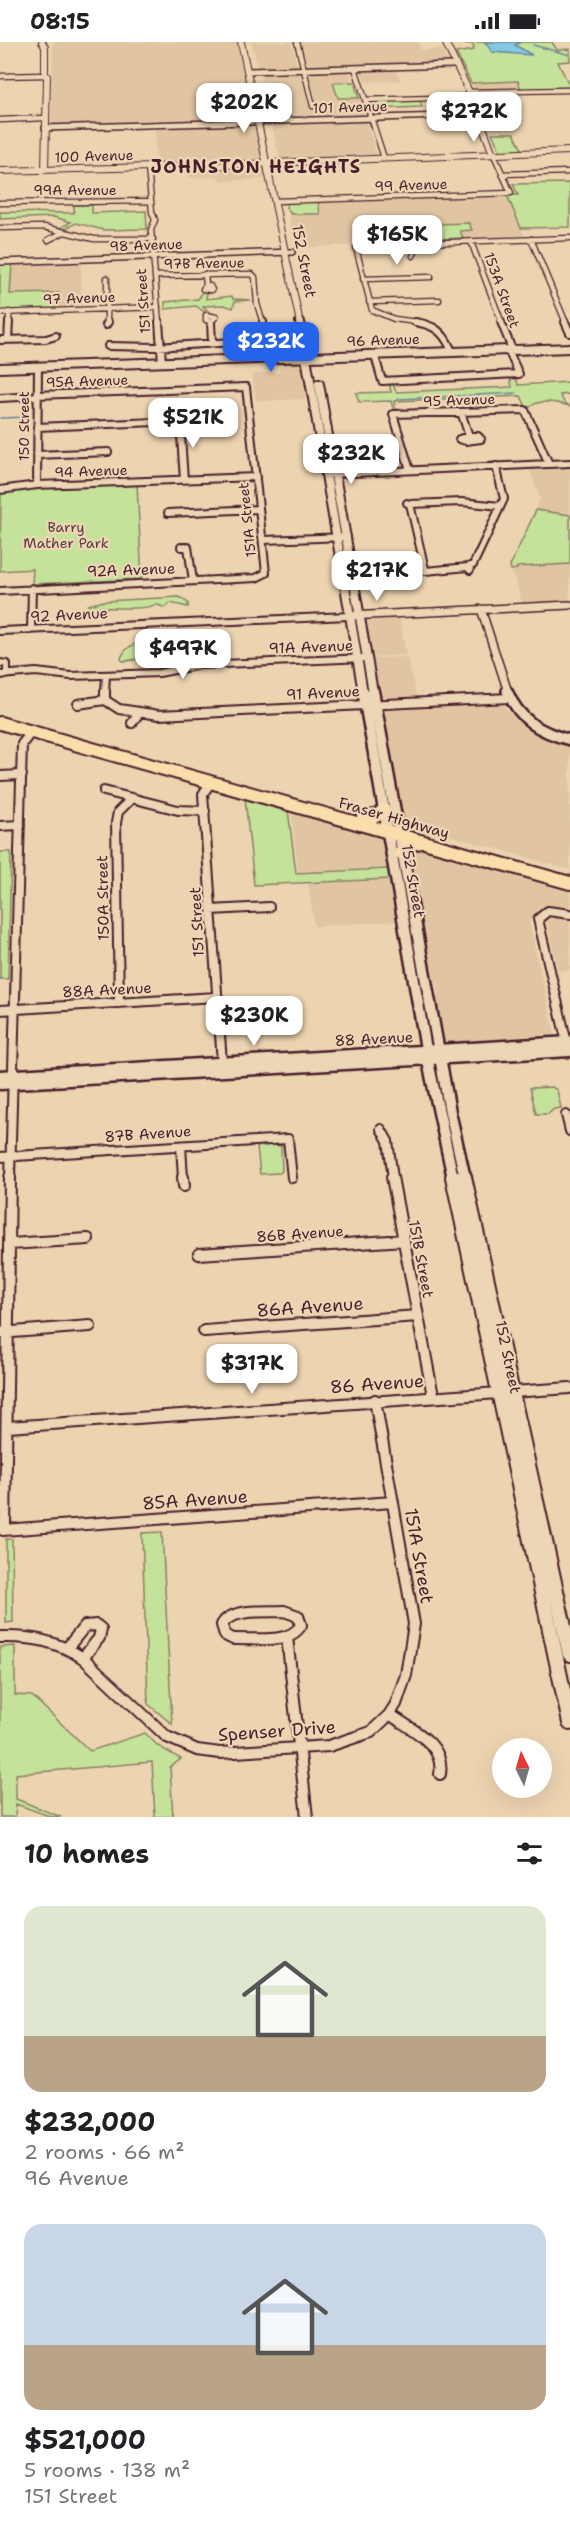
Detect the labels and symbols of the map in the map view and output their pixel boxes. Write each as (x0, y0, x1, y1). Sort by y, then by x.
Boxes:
pin: $202K (202, 83, 286, 134)
pin: $272K (432, 92, 516, 143)
street label: 101 Avenue (312, 97, 388, 117)
street label: 100 Avenue (54, 146, 134, 166)
district label: JOHNSTON HEIGHTS (150, 155, 362, 179)
street label: 99 Avenue (374, 175, 448, 195)
street label: 99A Avenue (33, 181, 117, 199)
pin: $165K (355, 215, 439, 266)
street label: 152 Street (287, 223, 321, 299)
street label: 98 Avenue (109, 235, 183, 255)
street label: 153A Street (480, 250, 524, 330)
street label: 97B Avenue (163, 253, 245, 273)
street label: 151 Street (132, 268, 154, 334)
street label: 97 Avenue (42, 288, 116, 308)
pin: $232K (229, 322, 313, 373)
street label: 96 Avenue (346, 330, 420, 350)
street label: 95A Avenue (45, 371, 129, 391)
street label: 95 Avenue (423, 390, 496, 410)
street label: 150 Street (15, 391, 33, 461)
pin: $521K (151, 398, 235, 449)
pin: $232K (309, 434, 393, 485)
street label: 94 Avenue (54, 461, 128, 481)
street label: 151A Street (234, 482, 260, 558)
park label: Barry Mather Park (23, 518, 109, 552)
pin: $217K (335, 551, 419, 602)
street label: 92A Avenue (86, 558, 176, 582)
street label: 92 Avenue (29, 603, 109, 627)
pin: $497K (141, 629, 225, 680)
street label: 91A Avenue (268, 636, 354, 658)
street label: 91 Avenue (285, 681, 361, 705)
street label: Fraser Highway (336, 793, 452, 843)
street label: 152 Street (397, 843, 429, 919)
street label: 150A Street (92, 855, 114, 941)
street label: 151 Street (185, 887, 209, 957)
street label: 88A Avenue (62, 978, 152, 1002)
pin: $230K (212, 996, 296, 1047)
street label: 88 Avenue (334, 1027, 414, 1051)
street label: 87B Avenue (104, 1121, 192, 1147)
street label: 151B Street (404, 1218, 438, 1300)
street label: 86B Avenue (256, 1221, 344, 1247)
street label: 86A Avenue (256, 1291, 364, 1323)
street label: 152 Street (491, 1319, 525, 1395)
pin: $317K (210, 1344, 294, 1395)
street label: 86 Avenue (329, 1369, 425, 1399)
street label: 85A Avenue (141, 1484, 249, 1516)
street label: 151A Street (399, 1506, 439, 1606)
street label: Spenser Drive (217, 1715, 337, 1747)
north arrow (492, 1738, 552, 1798)

